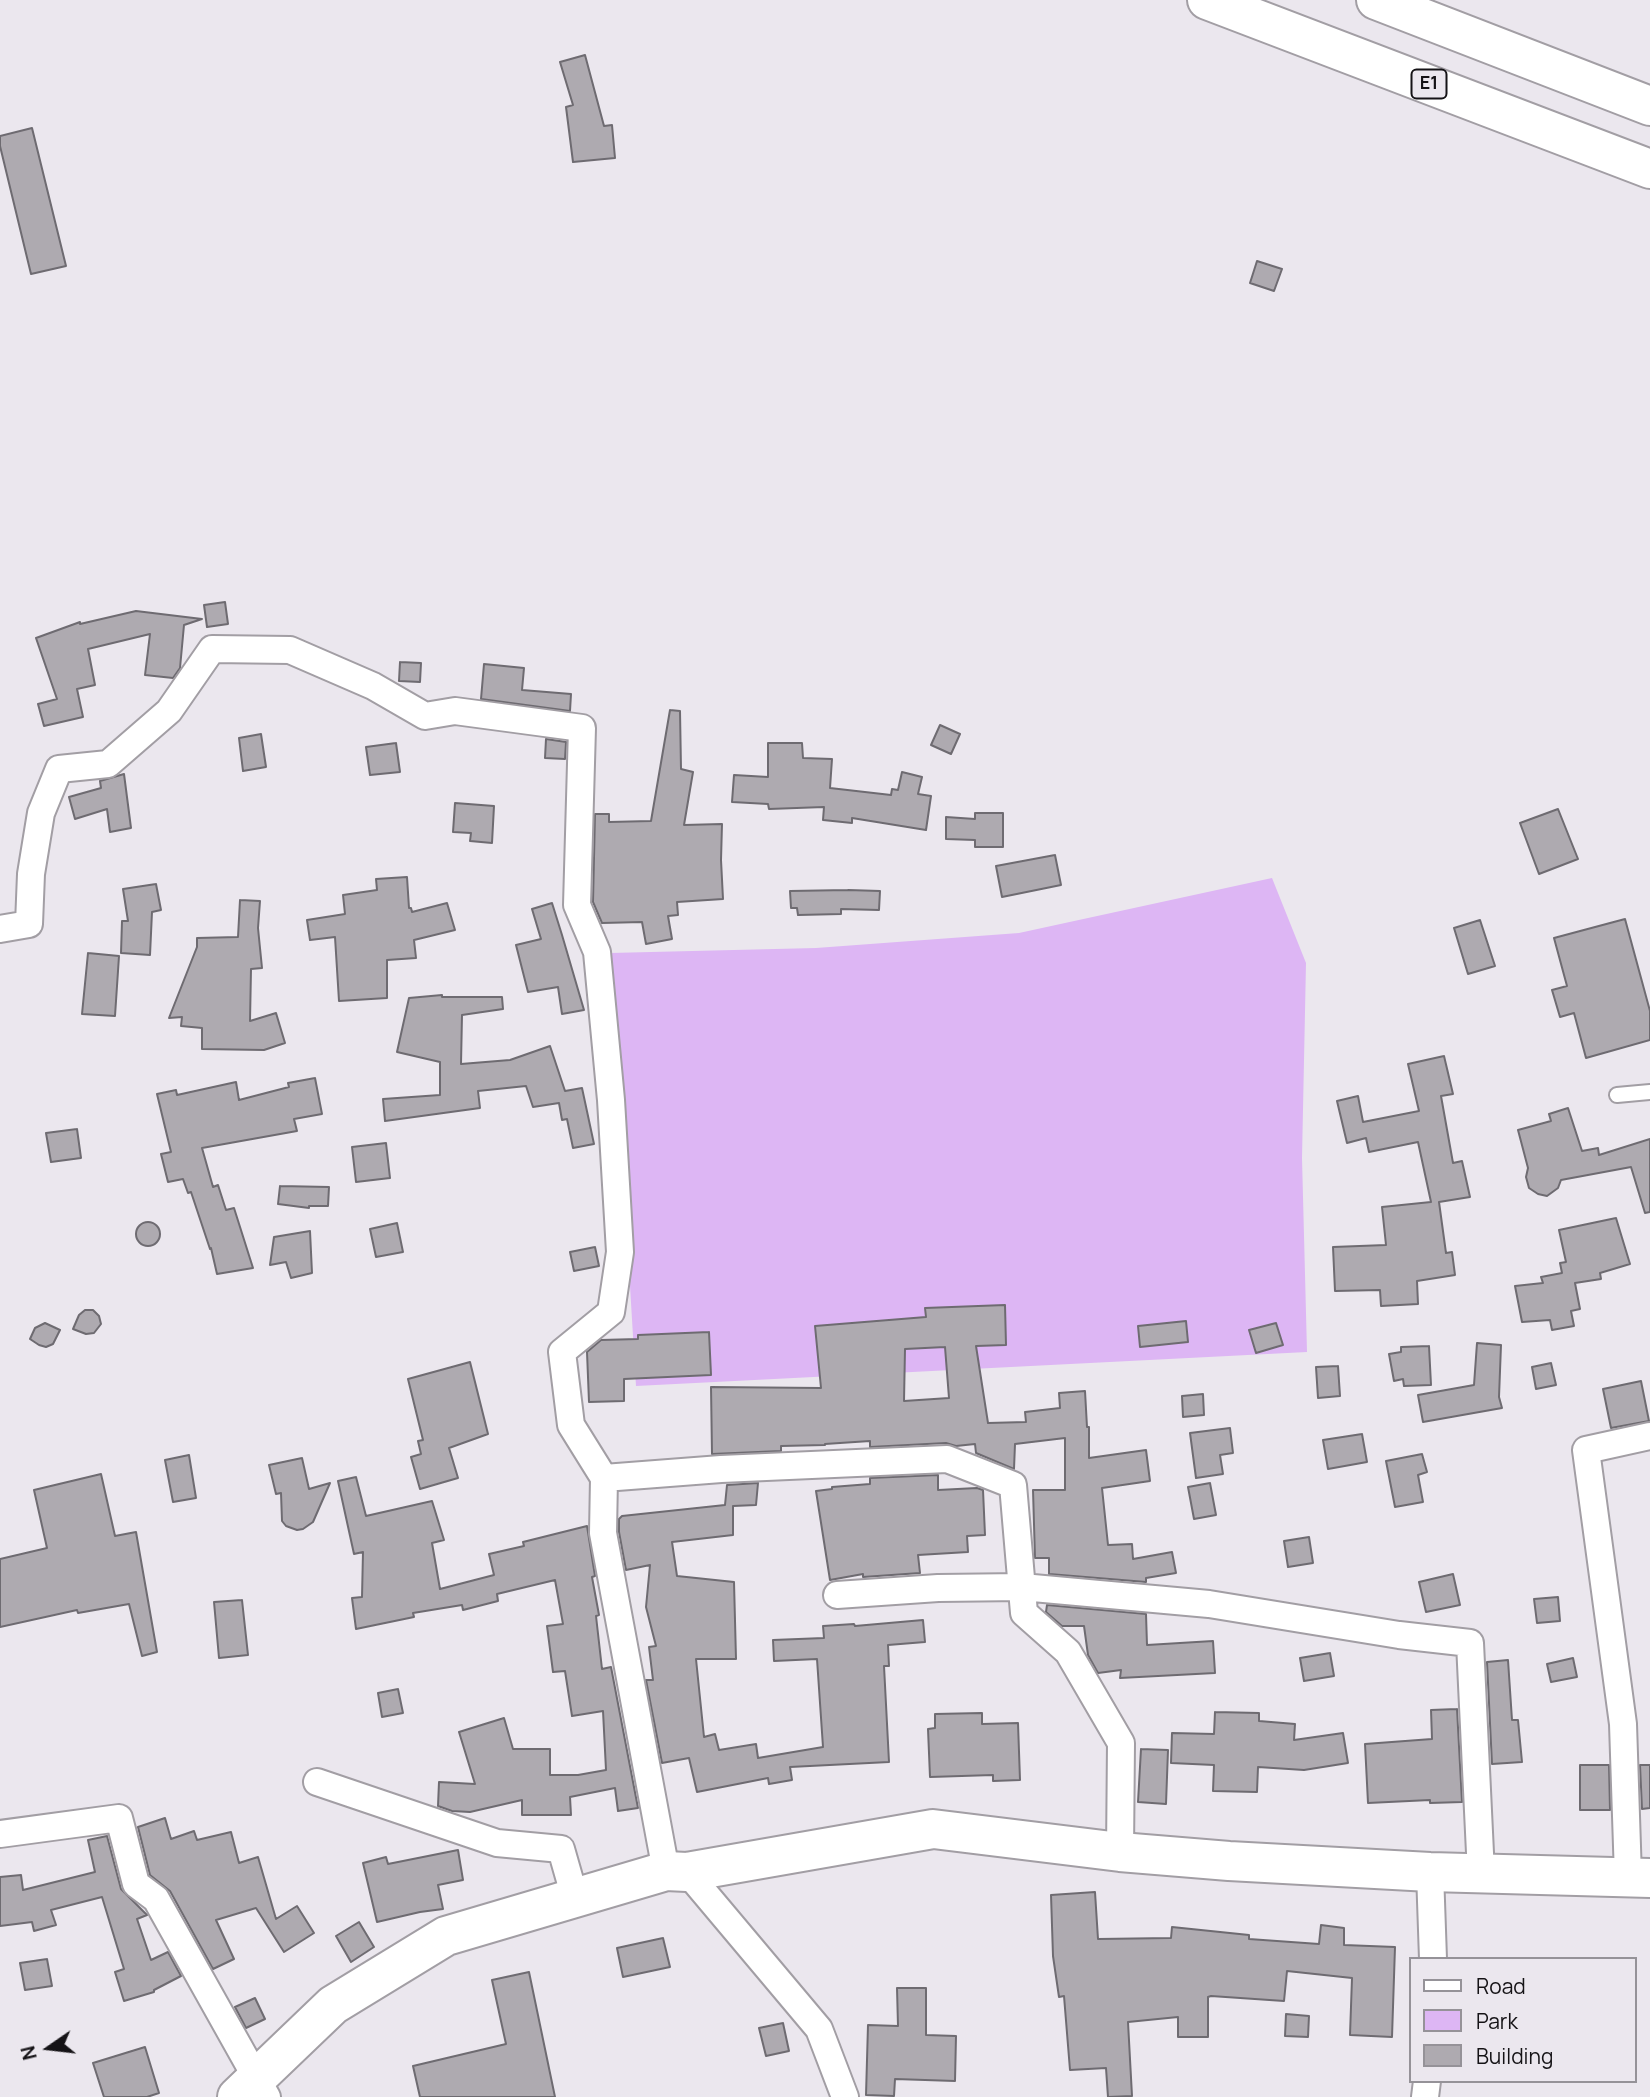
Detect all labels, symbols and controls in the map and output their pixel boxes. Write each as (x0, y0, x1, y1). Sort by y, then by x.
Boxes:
road number: E1 (1412, 70, 1446, 98)
legend (1408, 1957, 1636, 2083)
text: Road (1476, 1972, 1526, 2000)
text: Park (1476, 2007, 1518, 2035)
north arrow (14, 2013, 84, 2083)
text: Building (1476, 2042, 1553, 2070)
text: N (14, 2043, 43, 2063)

